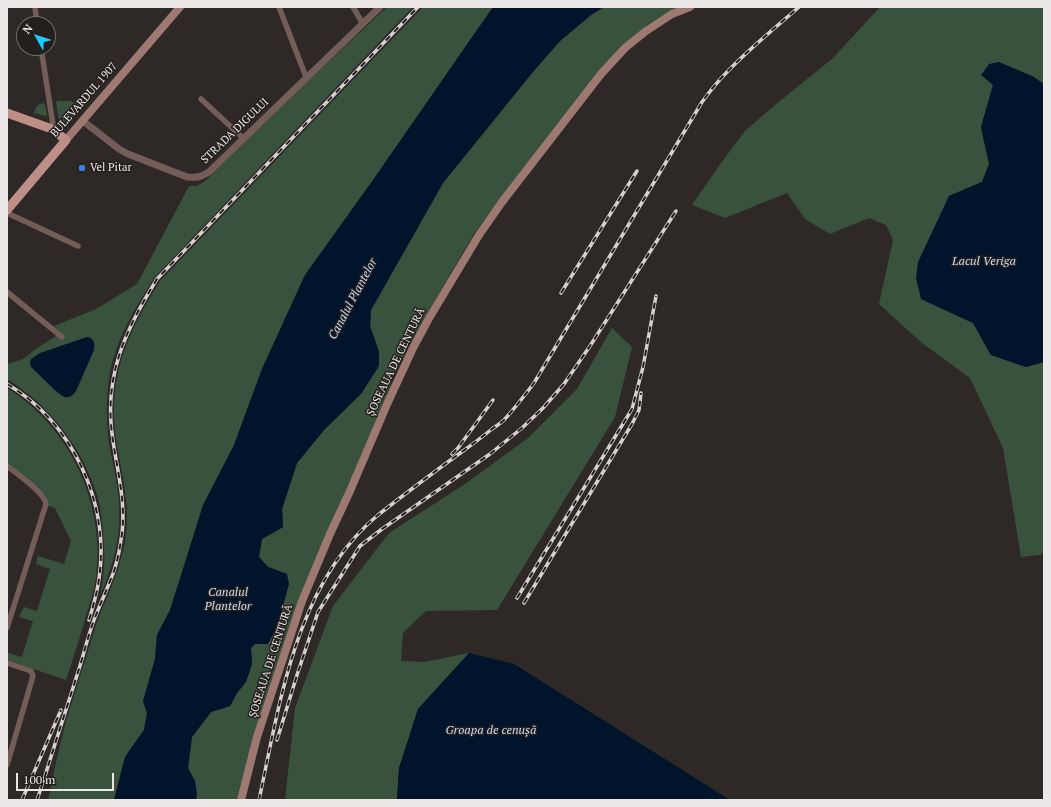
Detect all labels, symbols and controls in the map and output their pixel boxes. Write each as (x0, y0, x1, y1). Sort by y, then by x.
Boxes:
north arrow (16, 16, 56, 56)
text: N (19, 21, 36, 37)
street label: BULEVARDUL 1907 (48, 60, 120, 140)
street label: STRADA DIGULUI (199, 96, 271, 166)
place label: Vel Pitar (90, 161, 132, 175)
marker: Vel Pitar (77, 163, 87, 173)
water label: Lacul Veriga (952, 255, 1016, 269)
water label: Canalul Plantelor (326, 256, 380, 342)
street label: ȘOSEAUA DE CENTURĂ (364, 306, 428, 418)
water label: Canalul Plantelor (205, 586, 251, 614)
street label: ȘOSEAUA DE CENTURĂ (246, 603, 296, 719)
water label: Groapa de cenușă (445, 724, 537, 738)
scale bar (18, 765, 116, 791)
text: 100 m (23, 772, 55, 787)

